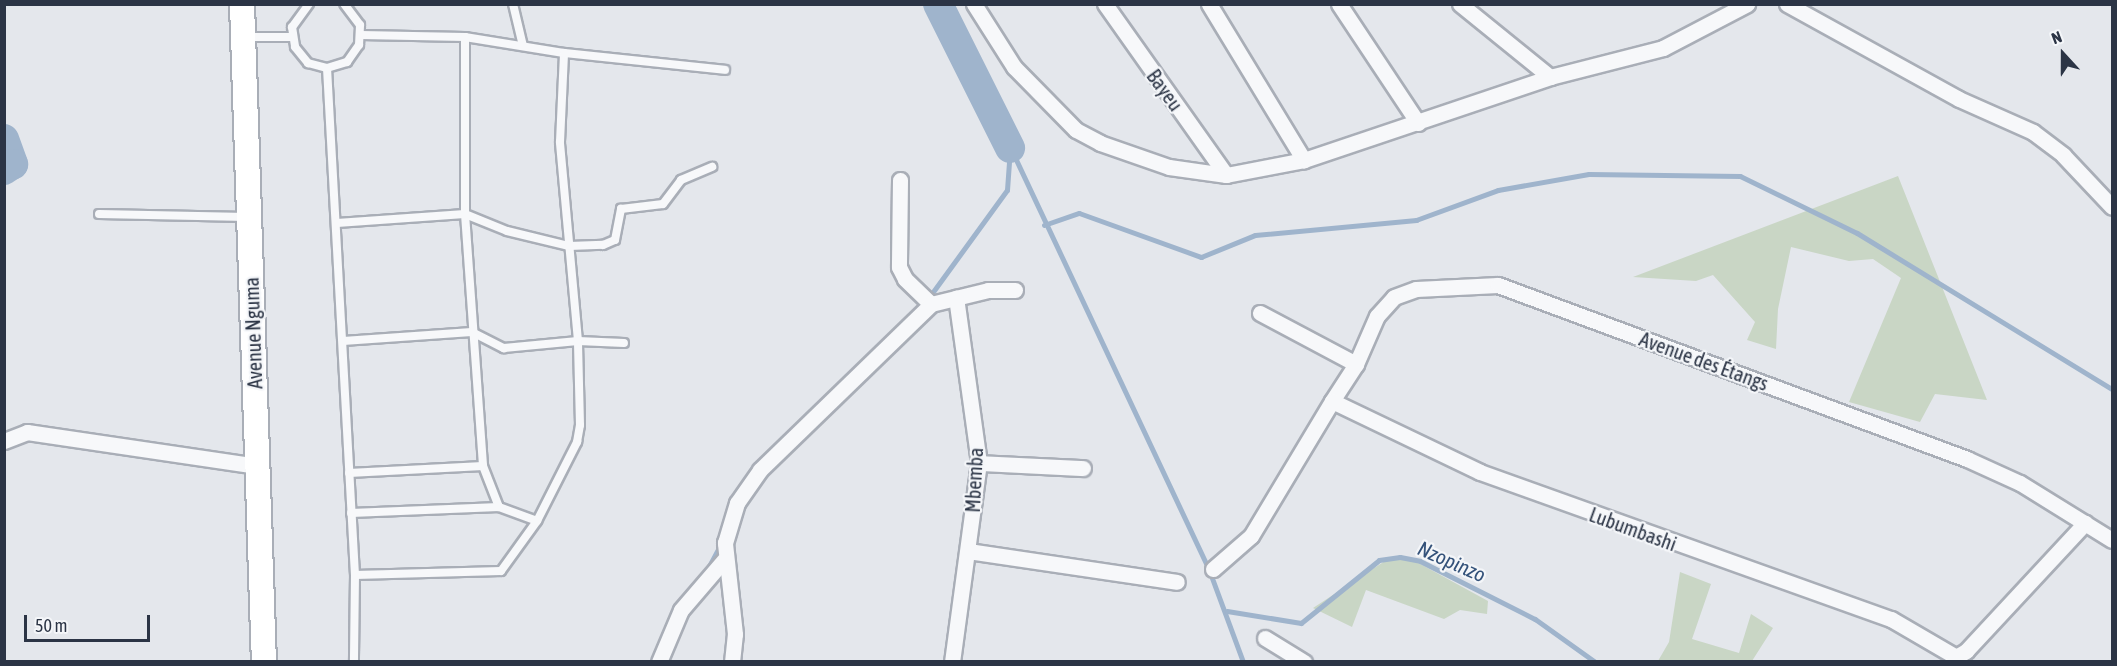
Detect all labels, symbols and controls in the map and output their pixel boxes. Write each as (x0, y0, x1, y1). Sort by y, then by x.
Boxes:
north arrow (2033, 24, 2093, 84)
text: N (2049, 27, 2064, 47)
street label: Bayeu (1142, 65, 1188, 115)
street label: Avenue Nguma (239, 277, 267, 389)
street label: Avenue des Étangs (1636, 327, 1772, 395)
street label: Mbemba (960, 447, 988, 513)
street label: Lubumbashi (1586, 502, 1680, 556)
water label: Nzopinzo (1414, 535, 1490, 587)
scale bar (27, 603, 153, 641)
text: 50 m (35, 615, 67, 636)

